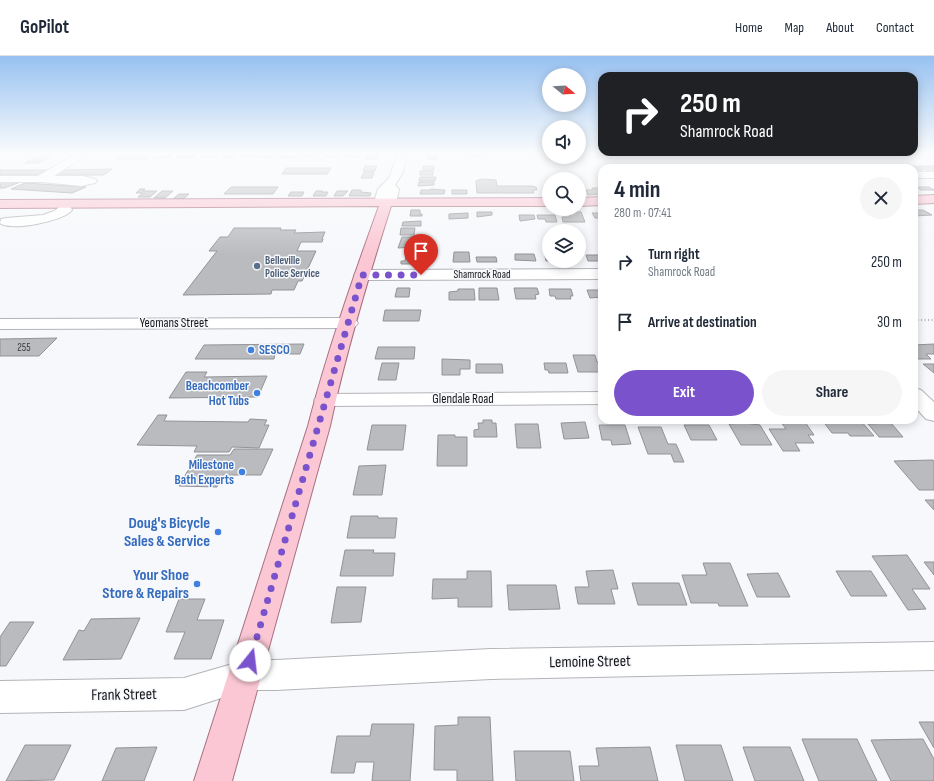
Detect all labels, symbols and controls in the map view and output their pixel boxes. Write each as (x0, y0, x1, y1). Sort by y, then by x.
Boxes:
text: GoPilot (20, 16, 69, 39)
text: Home (735, 19, 763, 36)
text: Map (785, 19, 804, 36)
text: About (826, 19, 854, 36)
text: Contact (876, 19, 914, 36)
north arrow (542, 68, 586, 112)
map controls (542, 68, 586, 268)
text: 250 m (680, 87, 741, 120)
icon: right (614, 88, 666, 140)
button: sound (542, 120, 586, 164)
text: Shamrock Road (680, 121, 773, 142)
button: search (542, 172, 586, 216)
text: 4 min (614, 175, 660, 204)
button: close (860, 177, 902, 219)
text: 280 m · 07:41 (614, 205, 671, 221)
button: layers (542, 224, 586, 268)
pin (404, 234, 438, 275)
icon: arrive (410, 240, 432, 262)
text: Turn right (648, 245, 700, 264)
icon: right (614, 251, 636, 273)
text: 250 m (871, 253, 902, 272)
place label: Belleville Police Service (265, 254, 320, 280)
marker: Belleville Police Service (252, 261, 262, 271)
text: Shamrock Road (648, 264, 715, 280)
street label: Shamrock Road (454, 268, 511, 281)
icon: arrive (614, 311, 636, 333)
text: Arrive at destination (648, 313, 757, 332)
text: 30 m (877, 313, 902, 332)
street label: Yeomans Street (140, 315, 208, 331)
house number: 255 (17, 341, 31, 354)
place label: SESCO (259, 342, 290, 358)
marker: SESCO (246, 345, 256, 355)
button: Exit (614, 370, 754, 416)
button: Share (762, 370, 902, 416)
place label: Beachcomber Hot Tubs (186, 378, 249, 409)
marker: Beachcomber Hot Tubs (252, 388, 262, 398)
street label: Glendale Road (432, 391, 494, 407)
place label: Milestone Bath Experts (175, 457, 234, 488)
marker: Milestone Bath Experts (237, 467, 247, 477)
place label: Doug's Bicycle Sales & Service (124, 514, 210, 551)
marker: Doug's Bicycle Sales & Service (213, 527, 223, 537)
place label: Your Shoe Store & Repairs (102, 566, 189, 603)
marker: Your Shoe Store & Repairs (192, 579, 202, 589)
position arrow (229, 640, 271, 682)
street label: Lemoine Street (549, 652, 631, 672)
street label: Frank Street (91, 685, 157, 705)

